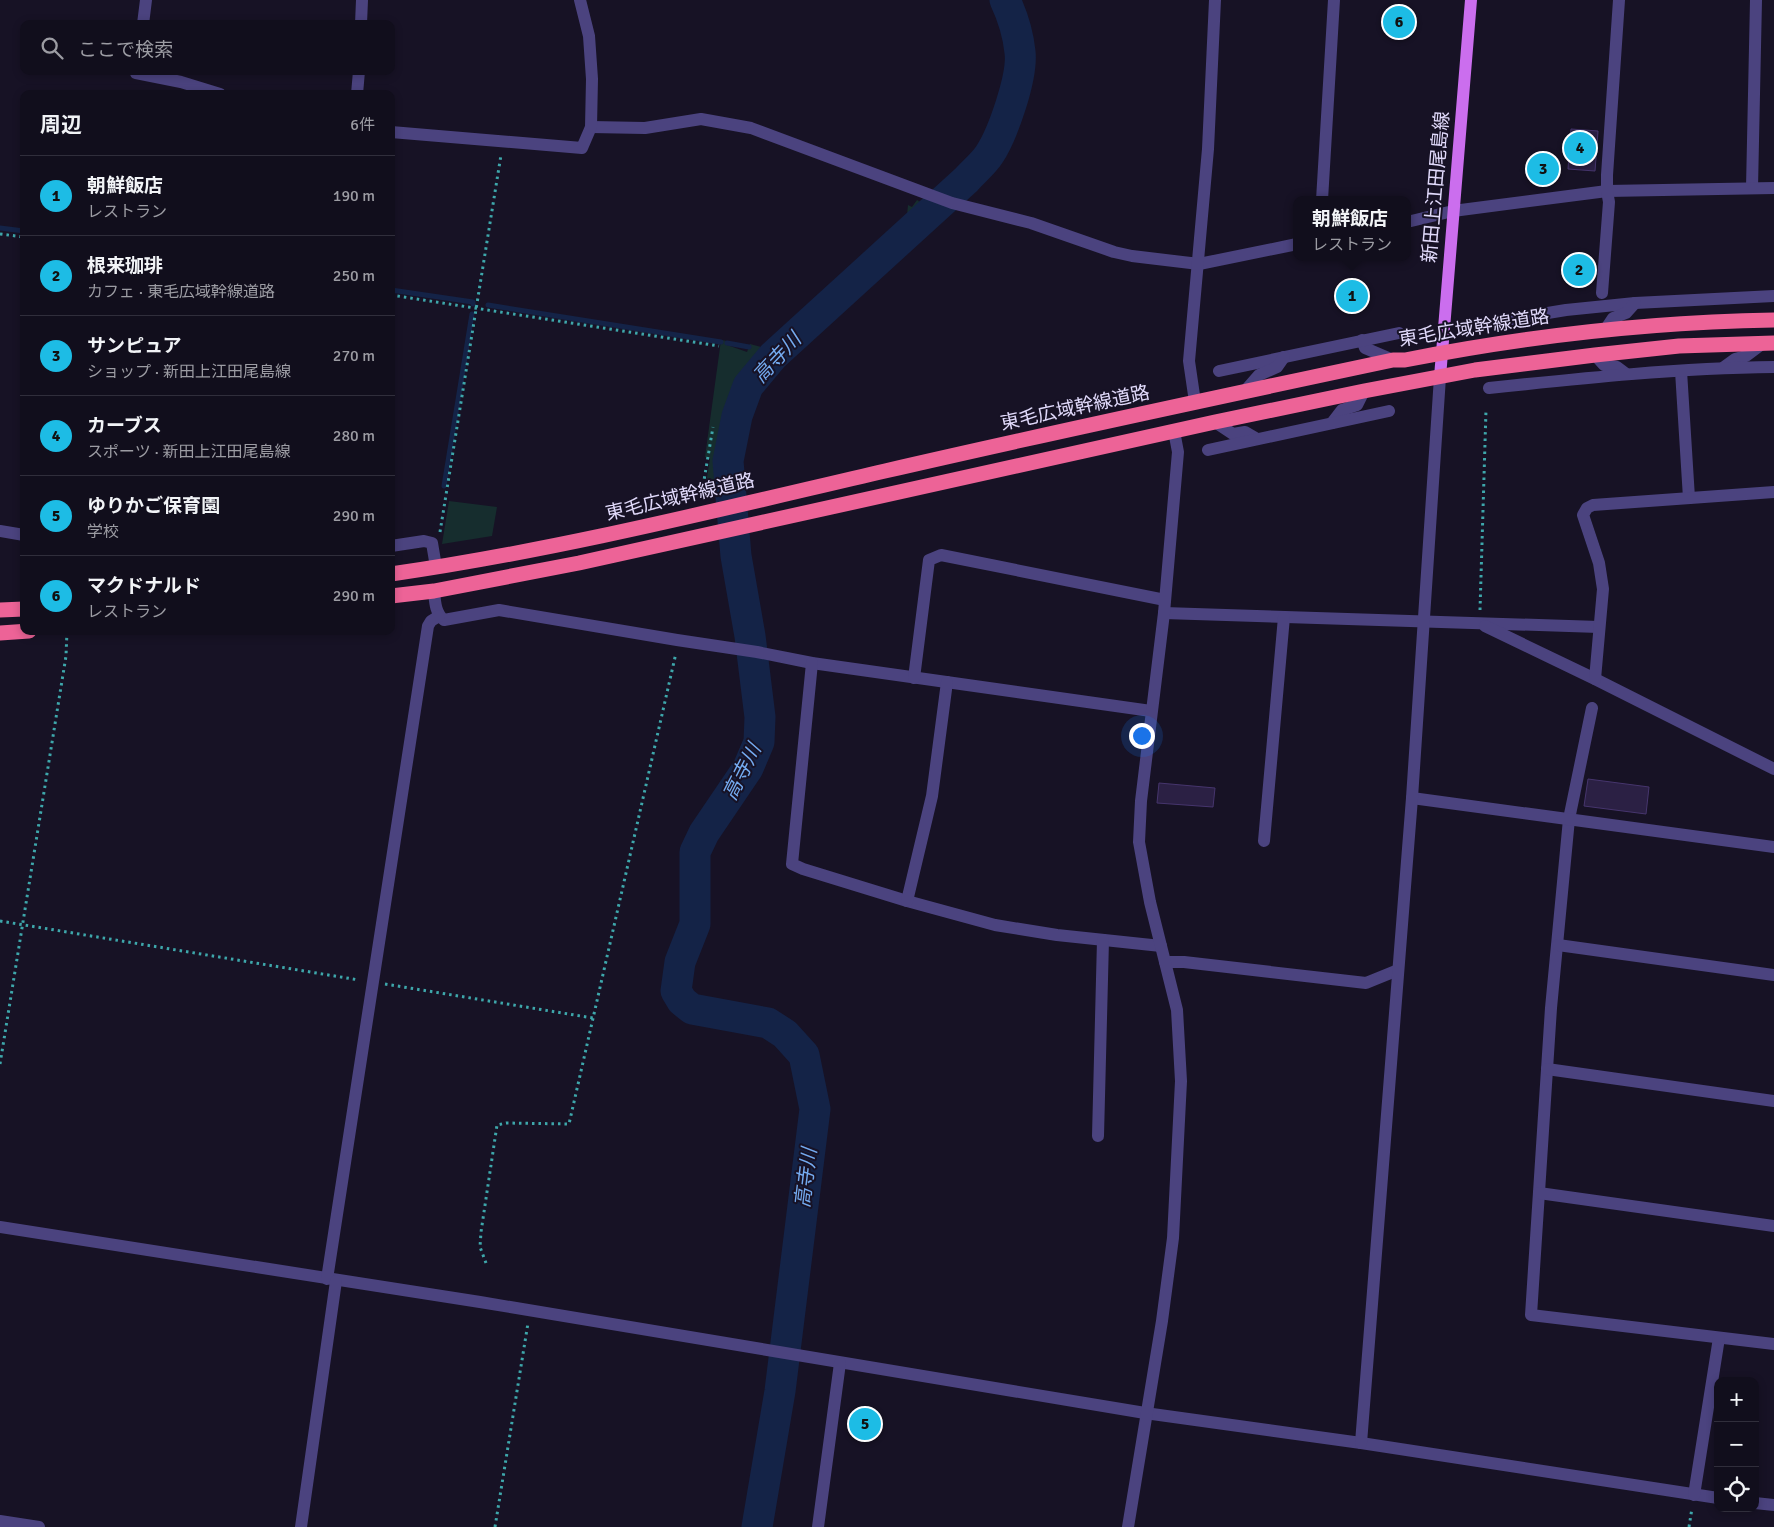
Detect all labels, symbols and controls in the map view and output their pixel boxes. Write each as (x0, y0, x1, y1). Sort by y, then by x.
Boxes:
pin: 6 (1383, 3, 1415, 41)
search box (20, 20, 395, 75)
icon: search (38, 34, 66, 62)
text: ここで検索 (78, 38, 173, 62)
street label: 新田上江田尾島線 (1417, 110, 1455, 264)
text: 周辺 (40, 112, 82, 138)
text: 6件 (350, 115, 375, 135)
pin: 4 (1564, 129, 1596, 167)
pin: 3 (1527, 150, 1559, 188)
text: 朝鮮飯店 (87, 174, 163, 198)
text: 1 (52, 186, 60, 206)
text: 190 m (333, 186, 375, 206)
popup (1293, 196, 1411, 261)
text: レストラン (87, 202, 167, 222)
text: 朝鮮飯店 (1312, 207, 1388, 231)
text: レストラン (1312, 235, 1392, 255)
pin: 2 (1563, 251, 1595, 289)
text: 根来珈琲 (87, 254, 163, 278)
text: 2 (52, 266, 60, 286)
text: 250 m (333, 266, 375, 286)
pin: 1 (1336, 277, 1368, 315)
text: カフェ · 東毛広域幹線道路 (87, 282, 275, 302)
street label: 東毛広域幹線道路 (1397, 304, 1551, 352)
water label: 高寺川 (747, 326, 808, 388)
text: サンピュア (87, 334, 182, 358)
text: 3 (52, 346, 60, 366)
text: 270 m (333, 346, 375, 366)
text: ショップ · 新田上江田尾島線 (87, 362, 291, 382)
street label: 東毛広域幹線道路 (998, 380, 1152, 436)
text: カーブス (87, 414, 162, 438)
text: 4 (52, 426, 60, 446)
text: 280 m (333, 426, 375, 446)
text: スポーツ · 新田上江田尾島線 (87, 442, 291, 462)
street label: 東毛広域幹線道路 (603, 468, 757, 526)
text: ゆりかご保育園 (87, 494, 220, 518)
text: 5 (52, 506, 60, 526)
text: 290 m (333, 506, 375, 526)
text: 学校 (87, 522, 119, 542)
text: マクドナルド (87, 574, 201, 598)
text: 6 (52, 586, 60, 606)
text: 290 m (333, 586, 375, 606)
text: レストラン (87, 602, 167, 622)
your location (1129, 723, 1155, 749)
water label: 高寺川 (717, 738, 768, 804)
water label: 高寺川 (790, 1145, 822, 1209)
map controls (1714, 1377, 1759, 1512)
button: + (1714, 1377, 1759, 1422)
pin: 5 (849, 1405, 881, 1443)
button: − (1714, 1422, 1759, 1467)
button: locate (1714, 1467, 1759, 1512)

